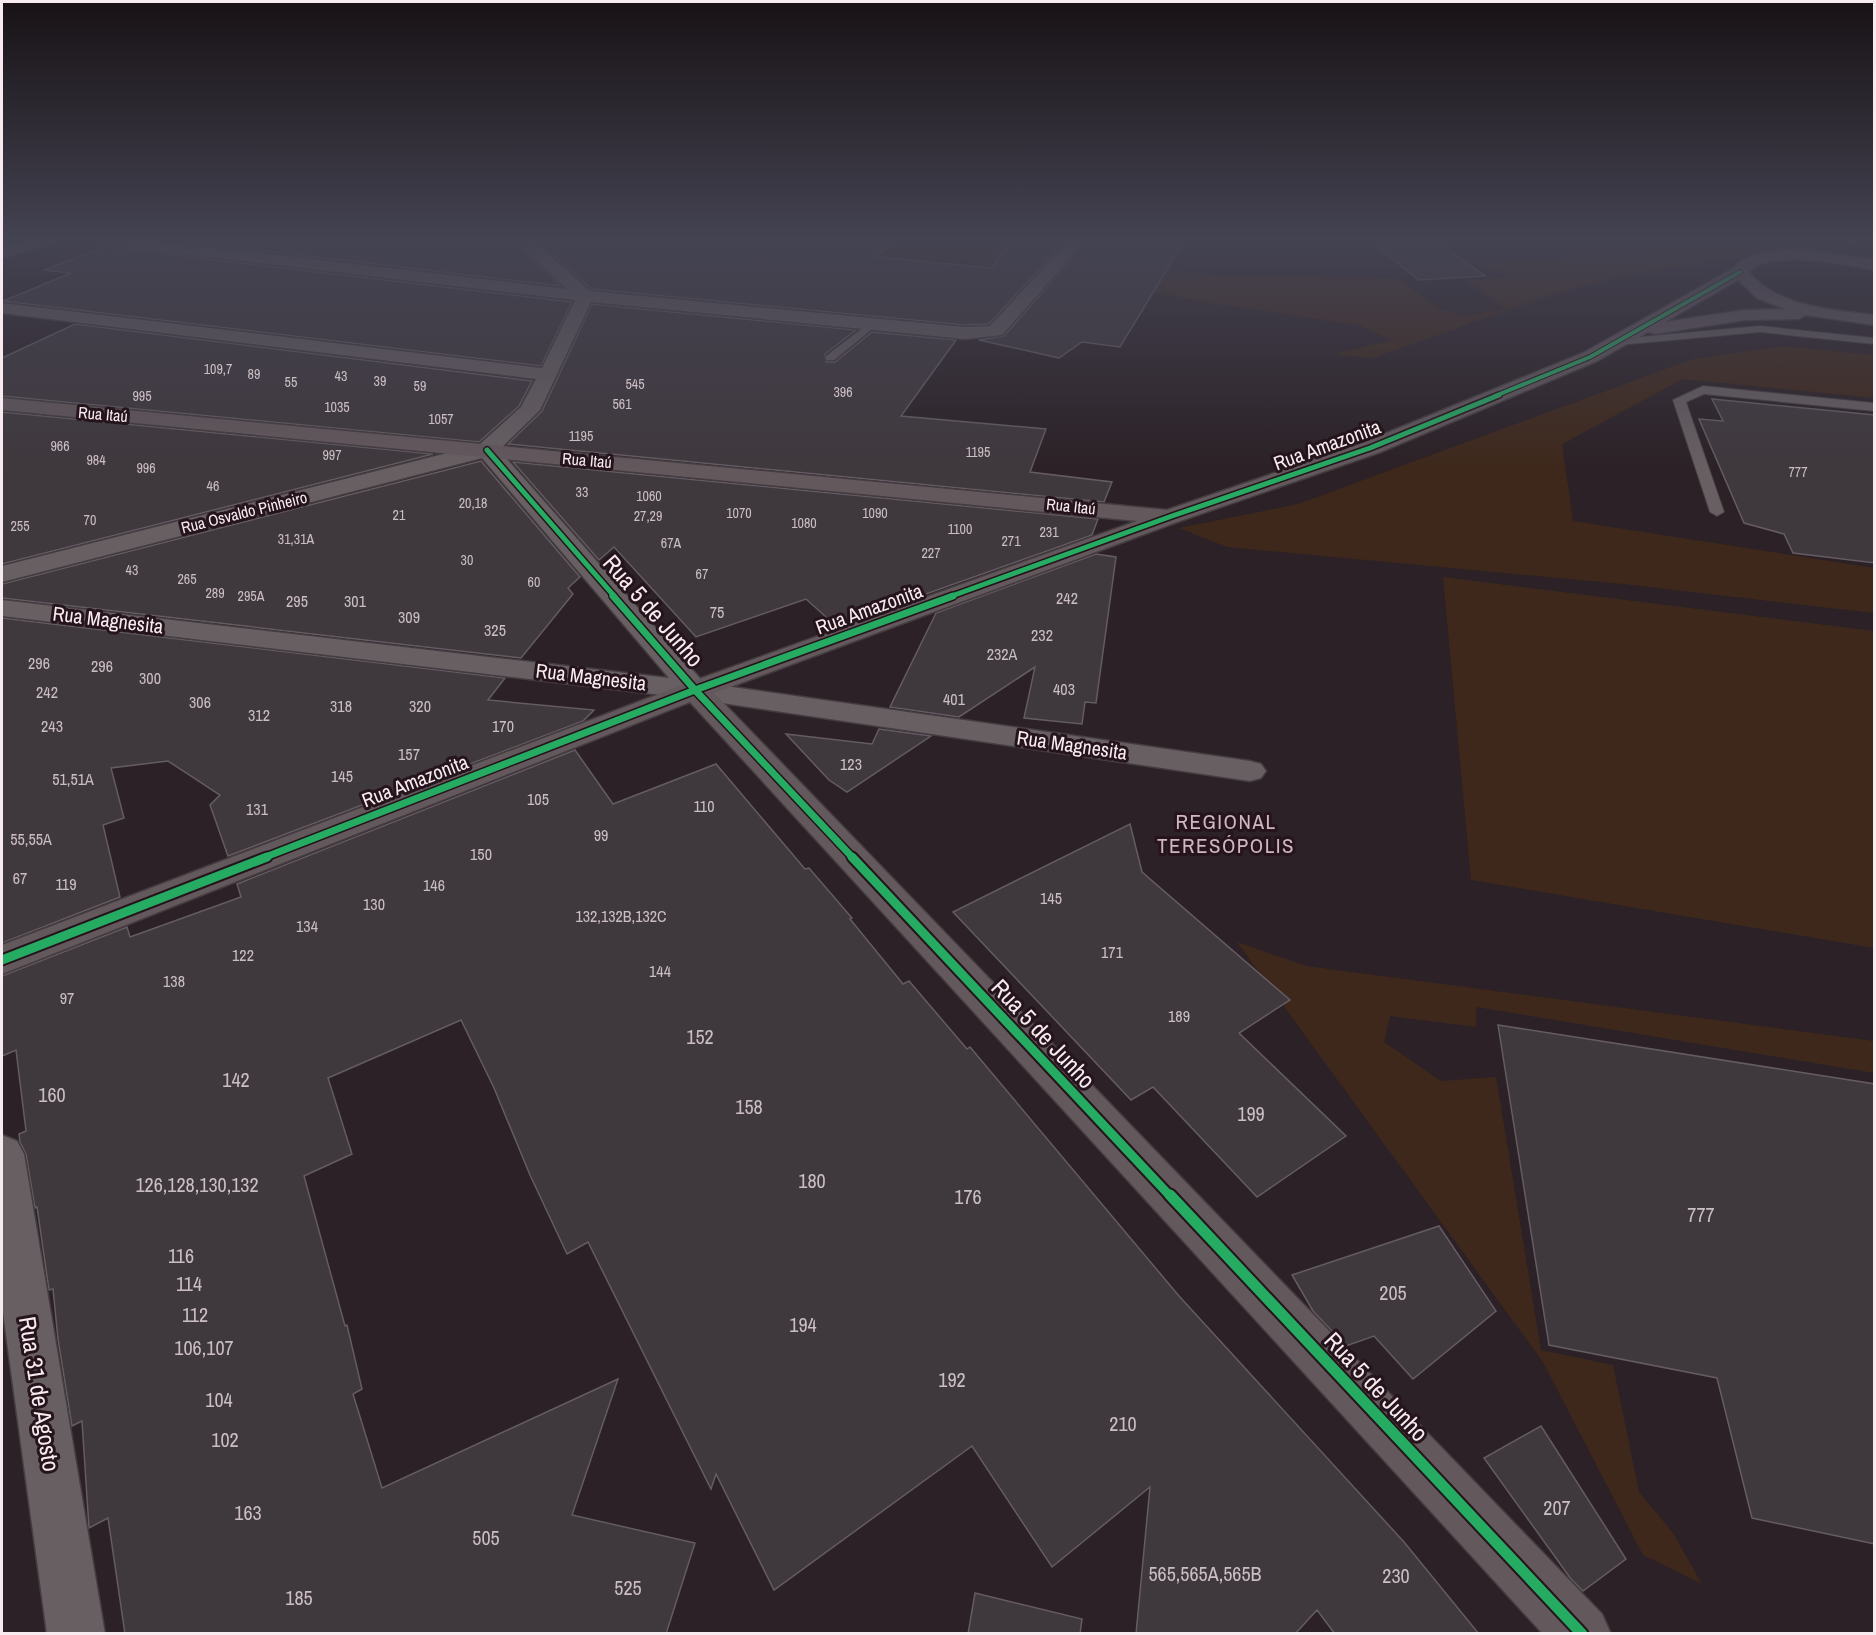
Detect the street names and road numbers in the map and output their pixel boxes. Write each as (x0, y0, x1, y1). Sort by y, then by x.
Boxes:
street label: Rua Itaú (77, 401, 129, 427)
street label: Rua Amazonita (1270, 413, 1384, 476)
street label: Rua Itaú (561, 447, 613, 473)
street label: Rua Osvaldo Pinheiro (179, 486, 309, 538)
street label: Rua Itaú (1045, 492, 1097, 520)
street label: Rua 5 de Junho (596, 547, 711, 673)
street label: Rua Amazonita (812, 577, 926, 640)
street label: Rua Magnesita (51, 599, 165, 640)
street label: Rua Magnesita (534, 656, 648, 697)
street label: Rua Magnesita (1015, 723, 1129, 766)
street label: Rua Amazonita (358, 748, 472, 813)
street label: Rua 5 de Junho (985, 972, 1103, 1095)
street label: Rua 31 de Agosto (12, 1314, 68, 1474)
street label: Rua 5 de Junho (1318, 1325, 1436, 1448)

